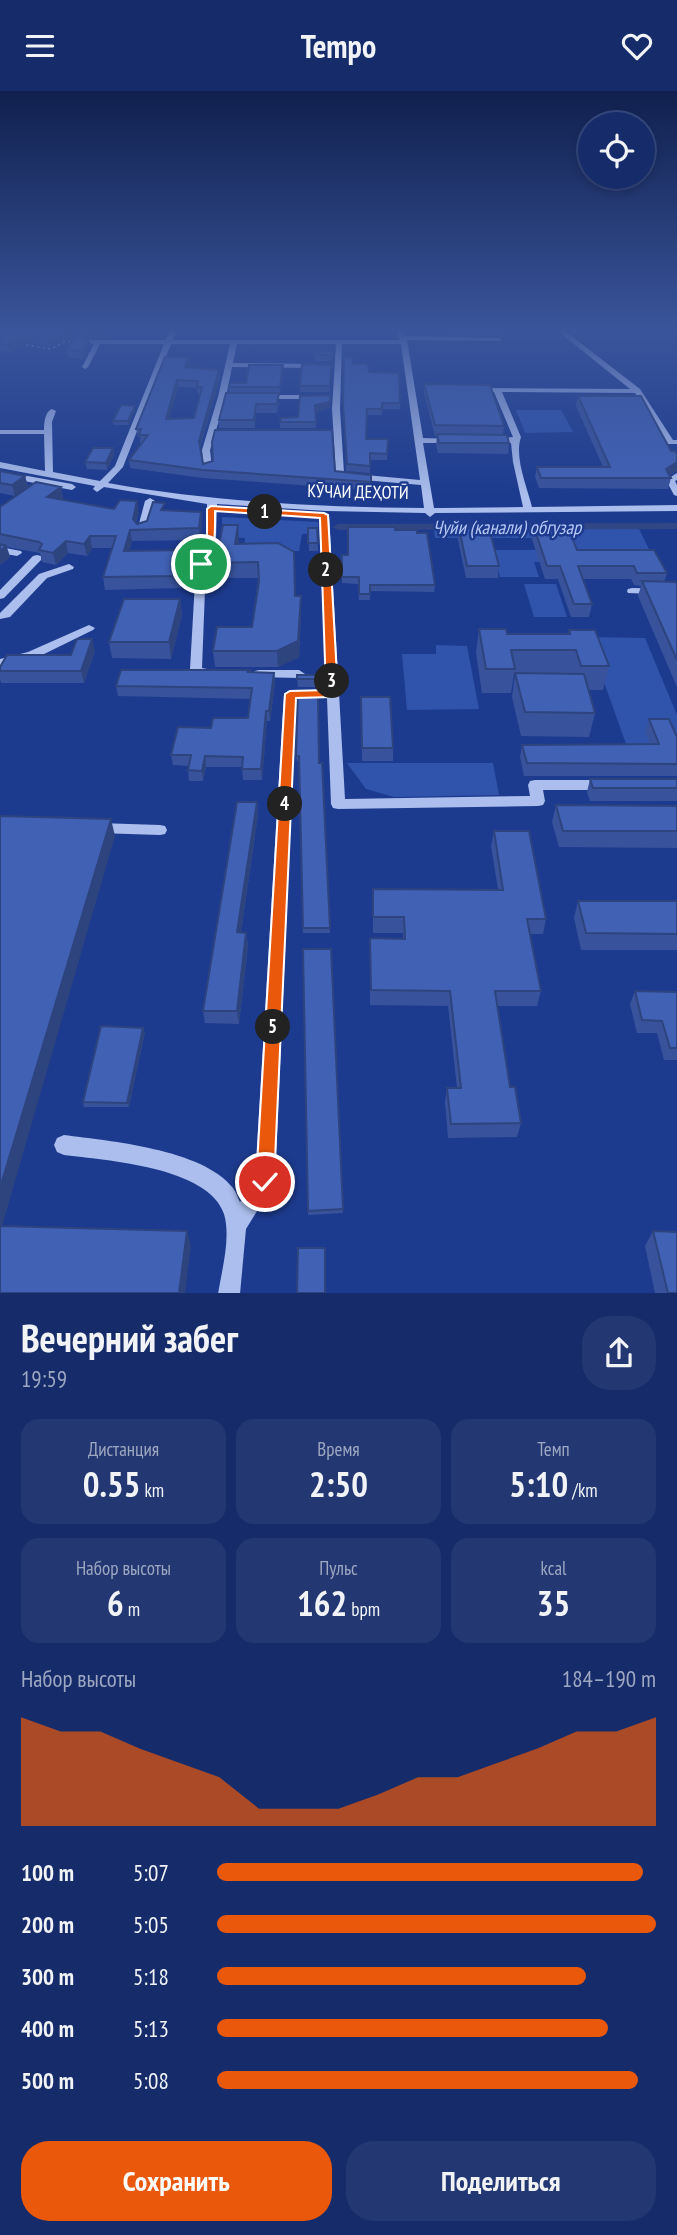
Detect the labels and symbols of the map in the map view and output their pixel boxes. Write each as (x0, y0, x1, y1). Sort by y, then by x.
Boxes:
street label: КӮЧАИ ДЕҲОТӢ (307, 479, 409, 504)
pin: 1 (247, 495, 282, 529)
water label: Чуйи (канали) обгузар (433, 515, 583, 539)
pin (171, 534, 231, 594)
pin: 2 (308, 553, 344, 587)
pin: 3 (314, 663, 350, 699)
pin: 4 (268, 787, 302, 821)
pin: 5 (256, 1009, 290, 1045)
pin (235, 1152, 295, 1212)

